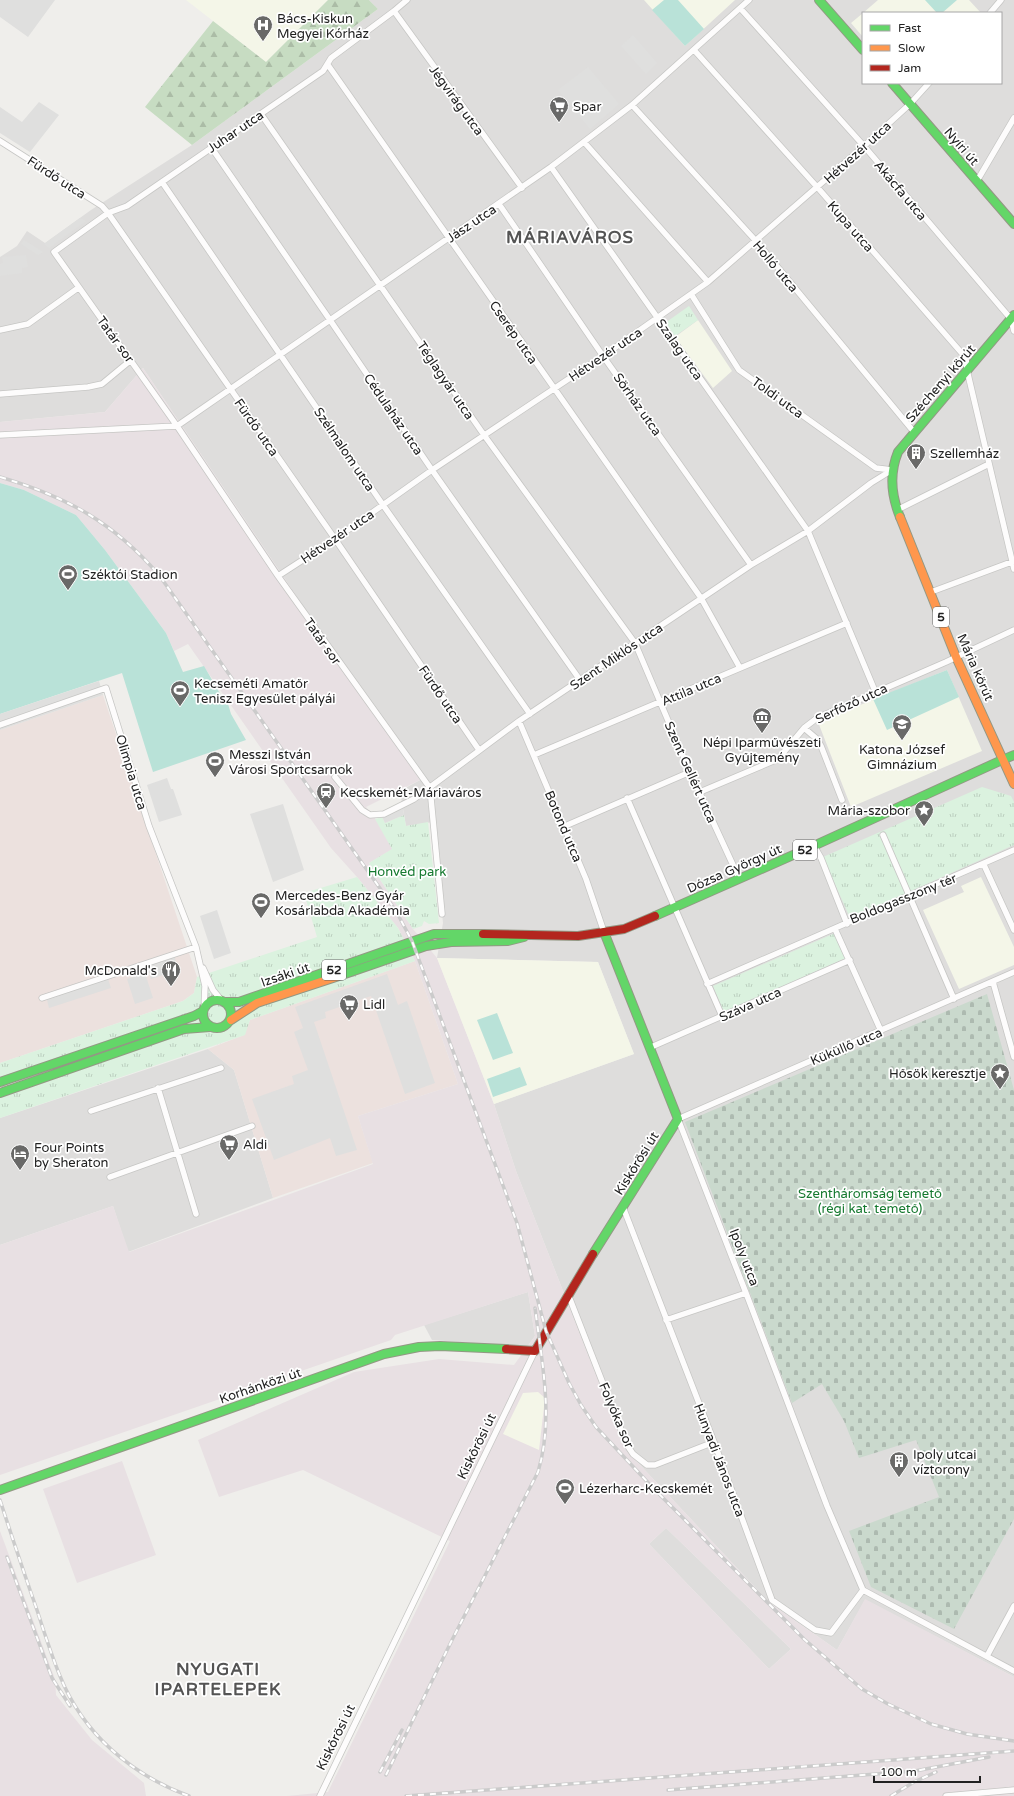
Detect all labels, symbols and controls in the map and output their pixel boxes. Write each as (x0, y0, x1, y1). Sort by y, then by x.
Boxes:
place label: Bács-Kiskun Megyei Kórház (277, 11, 369, 42)
legend (862, 12, 1002, 84)
hospital icon: Bács-Kiskun Megyei Kórház (252, 14, 274, 42)
text: Fast (898, 21, 922, 35)
text: Slow (898, 41, 925, 55)
text: Jam (898, 61, 921, 75)
street label: Jégvirág utca (425, 62, 487, 139)
supermarket icon: Spar (548, 95, 570, 123)
place label: Spar (573, 99, 601, 115)
street label: Juhar utca (204, 107, 267, 157)
street label: Hétvezér utca (821, 118, 895, 187)
street label: Nyíri út (940, 124, 982, 169)
street label: Fürdő utca (24, 153, 89, 203)
street label: Akácfa utca (871, 157, 930, 224)
street label: Kupa utca (824, 198, 877, 256)
street label: Jász utca (444, 201, 499, 246)
district label: MÁRIAVÁROS (506, 227, 634, 248)
street label: Holló utca (749, 238, 801, 296)
street label: Cserép utca (486, 298, 541, 367)
street label: Tatár sor (93, 313, 137, 366)
street label: Szalag utca (652, 316, 706, 383)
street label: Hétvezér utca (566, 324, 645, 385)
street label: Téglagyár utca (413, 338, 477, 423)
street label: Széchenyi körút (903, 341, 979, 426)
street label: Sörház utca (610, 370, 665, 439)
street label: Cédulaház utca (360, 371, 426, 458)
street label: Toldi utca (748, 374, 806, 422)
street label: Fürdő utca (231, 396, 282, 459)
street label: Szélmalom utca (310, 405, 378, 495)
building icon: Szellemház (905, 442, 927, 470)
place label: Szellemház (930, 446, 999, 462)
street label: Hétvezér utca (298, 506, 377, 567)
sports icon: Széktói Stadion (57, 563, 79, 591)
place label: Széktói Stadion (82, 567, 178, 583)
road number: 5 (933, 607, 949, 627)
street label: Tatár sor (300, 615, 344, 668)
street label: Szent Miklós utca (567, 620, 666, 694)
street label: Mária körút (953, 631, 997, 703)
street label: Fürdő utca (415, 662, 465, 727)
street label: Attila utca (659, 670, 724, 710)
place label: Kecseméti Amatőr Tenisz Egyesület pályái (194, 676, 336, 707)
sports icon: Kecseméti Amatőr Tenisz Egyesület pályái (169, 679, 191, 707)
street label: Serfőző utca (813, 680, 890, 728)
museum icon: Népi Iparművészeti Gyűjtemény (751, 706, 773, 734)
school or university icon: Katona József Gimnázium (891, 713, 913, 741)
street label: Szent Gellért utca (661, 719, 720, 826)
street label: Olimpia utca (112, 733, 150, 812)
place label: Népi Iparművészeti Gyűjtemény (703, 735, 821, 766)
place label: Katona József Gimnázium (859, 742, 945, 773)
place label: Messzi István Városi Sportcsarnok (229, 747, 352, 778)
sports icon: Messzi István Városi Sportcsarnok (204, 750, 226, 778)
station icon: Kecskemét-Máriaváros (315, 781, 337, 809)
place label: Kecskemét-Máriaváros (340, 785, 481, 801)
street label: Botond utca (541, 788, 585, 865)
place icon: Mária-szobor (913, 799, 935, 827)
place label: Mária-szobor (828, 803, 910, 819)
road number: 52 (793, 840, 817, 860)
street label: Dózsa György út (685, 841, 784, 897)
park label: Honvéd park (368, 864, 446, 880)
street label: Boldogasszony tér (848, 870, 959, 928)
place label: Mercedes-Benz Gyár Kosárlabda Akadémia (275, 888, 410, 919)
sports icon: Mercedes-Benz Gyár Kosárlabda Akadémia (250, 891, 272, 919)
restaurant icon: McDonald's (160, 959, 182, 987)
street label: Izsáki út (259, 959, 312, 991)
road number: 52 (322, 960, 346, 980)
place label: McDonald's (84, 963, 157, 979)
street label: Száva utca (717, 984, 784, 1026)
supermarket icon: Lidl (338, 993, 360, 1021)
place label: Lidl (363, 997, 385, 1013)
street label: Küküllő utca (808, 1025, 885, 1069)
place icon: Hősök keresztje (989, 1062, 1011, 1090)
place label: Hősök keresztje (889, 1066, 986, 1082)
street label: Kiskőrösi út (611, 1129, 663, 1198)
supermarket icon: Aldi (218, 1133, 240, 1161)
place label: Aldi (243, 1137, 267, 1153)
place label: Four Points by Sheraton (34, 1140, 108, 1171)
hotel icon: Four Points by Sheraton (9, 1143, 31, 1171)
park label: Szentháromság temető (régi kat. temető) (798, 1186, 942, 1217)
street label: Ipoly utca (726, 1226, 762, 1288)
street label: Korhánközi út (217, 1364, 303, 1407)
street label: Folyóka sor (595, 1380, 637, 1451)
street label: Hunyadi János utca (690, 1401, 748, 1519)
street label: Kiskőrösi út (454, 1411, 500, 1482)
place label: Ipoly utcai víztorony (913, 1447, 977, 1478)
building icon: Ipoly utcai víztorony (888, 1450, 910, 1478)
sports icon: Lézerharc-Kecskemét (554, 1477, 576, 1505)
place label: Lézerharc-Kecskemét (579, 1481, 713, 1497)
district label: NYUGATI IPARTELEPEK (155, 1659, 281, 1700)
street label: Kiskőrösi út (313, 1702, 359, 1773)
scale bar (874, 1758, 980, 1784)
text: 100 m (880, 1765, 917, 1779)

